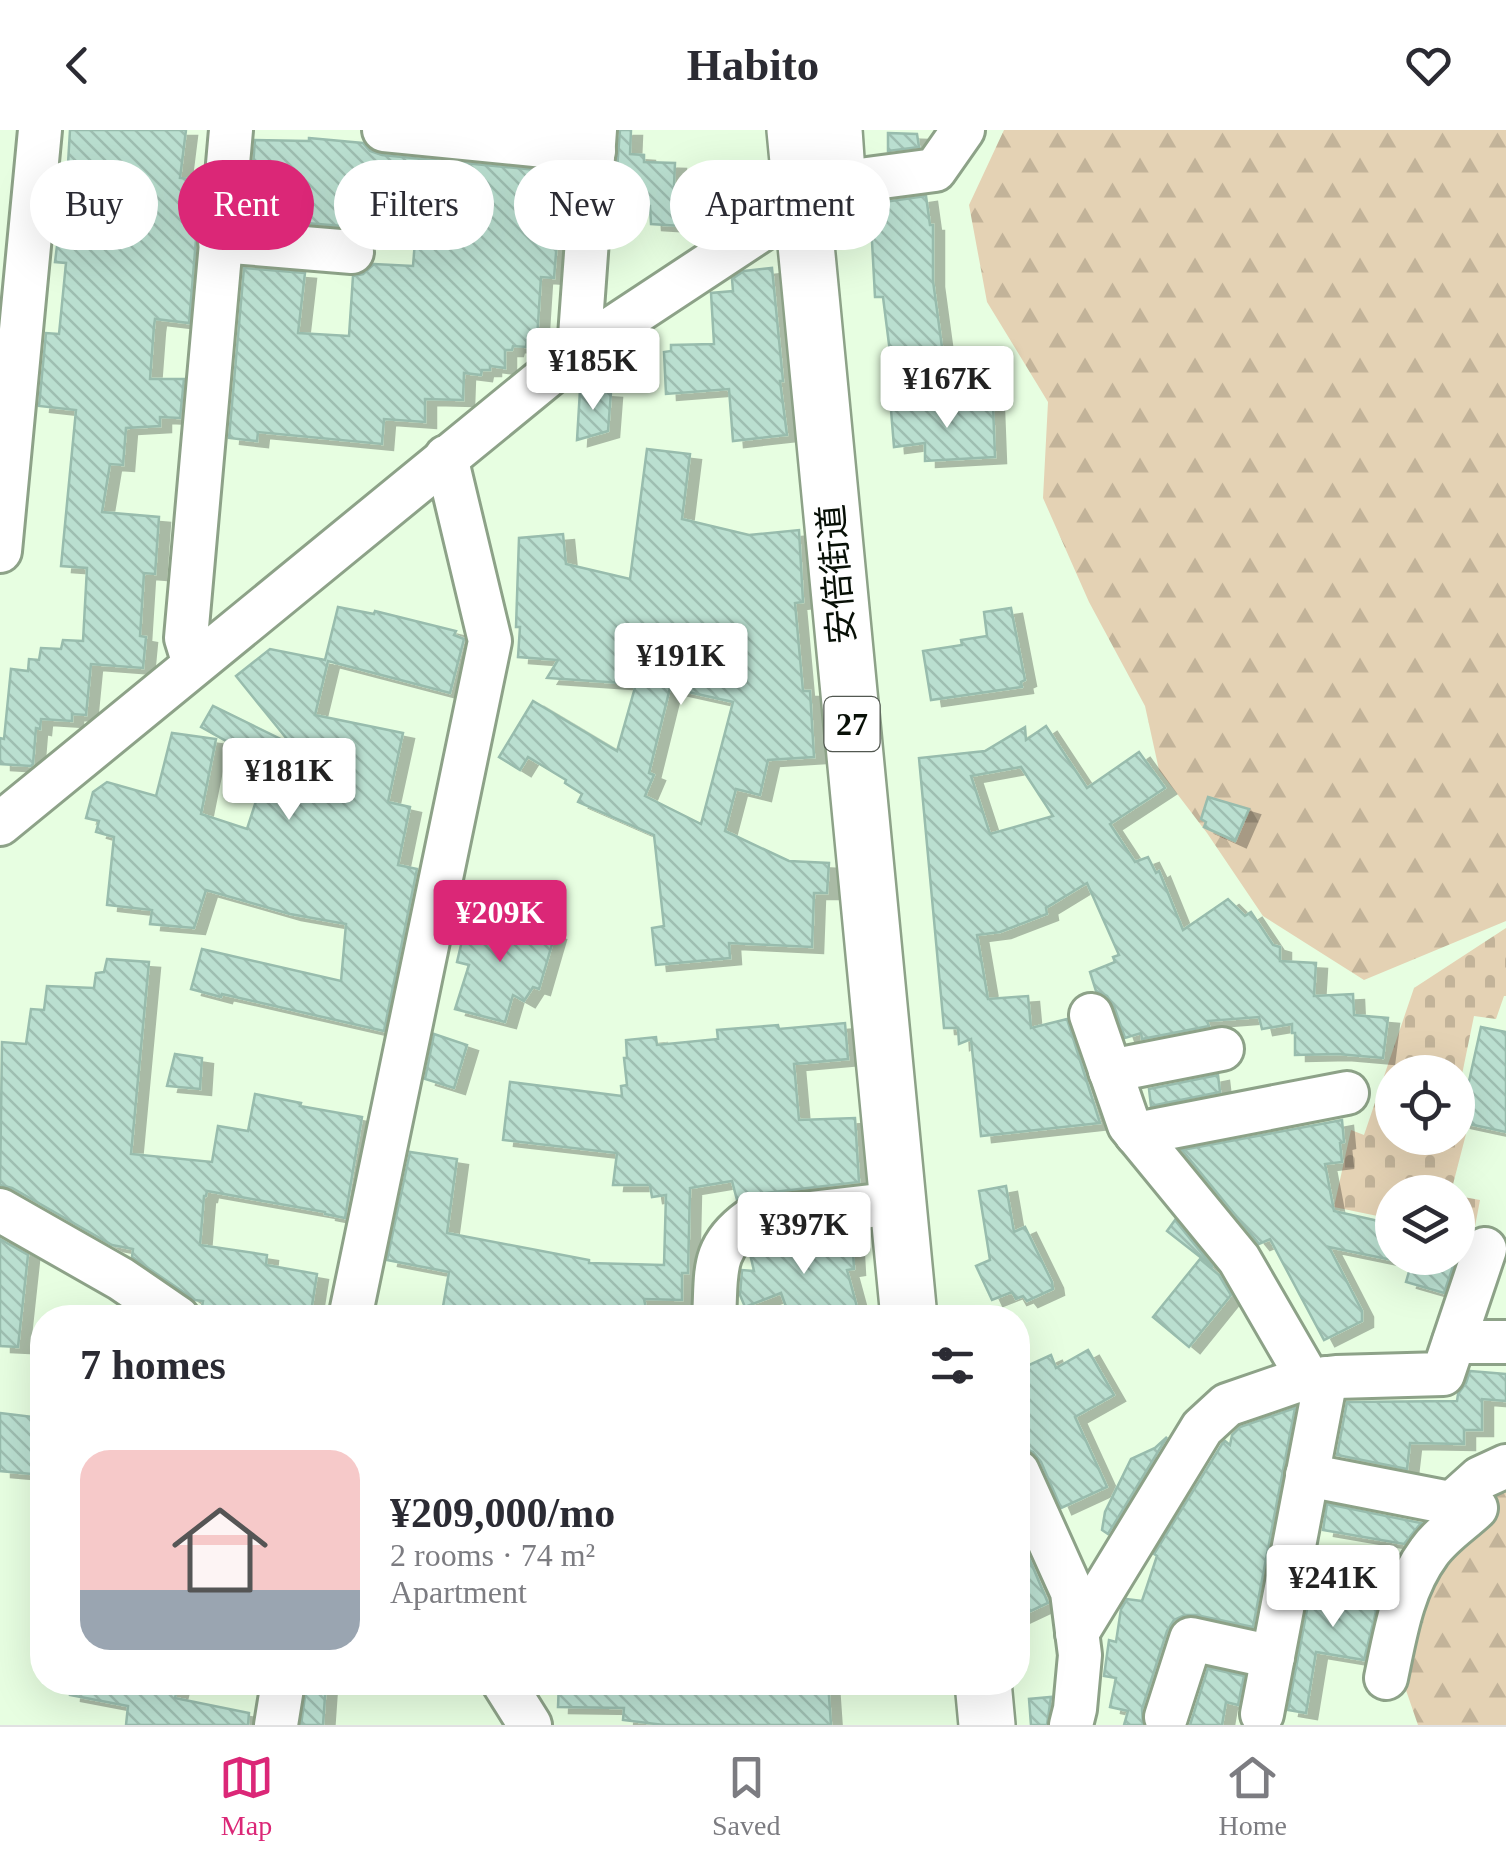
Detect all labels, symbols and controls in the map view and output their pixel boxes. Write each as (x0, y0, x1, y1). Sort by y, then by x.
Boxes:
icon: back (50, 38, 105, 93)
icon: heart (1401, 38, 1456, 93)
text: Habito (687, 40, 819, 90)
chip: Buy (30, 160, 158, 250)
chip: Rent (178, 160, 314, 250)
chip: Filters (334, 160, 494, 250)
chip: New (514, 160, 650, 250)
chip: Apartment (670, 160, 890, 250)
pin: ¥185K (523, 328, 663, 413)
text: ¥185K (549, 342, 637, 378)
pin: ¥167K (877, 346, 1017, 431)
text: ¥167K (903, 360, 991, 396)
street label: 安倍街道 (811, 503, 863, 645)
pin: ¥191K (611, 623, 751, 708)
text: ¥191K (637, 637, 725, 673)
road number: 27 (824, 697, 880, 751)
pin: ¥181K (219, 738, 359, 823)
text: ¥181K (245, 752, 333, 788)
pin: ¥209K (430, 880, 570, 965)
text: ¥209K (456, 894, 544, 930)
map controls (1375, 1055, 1475, 1275)
button: locate (1375, 1055, 1475, 1155)
button: layers (1375, 1175, 1475, 1275)
pin: ¥397K (734, 1192, 874, 1277)
text: ¥397K (760, 1206, 848, 1242)
icon: filters (925, 1338, 980, 1393)
text: 7 homes (80, 1342, 226, 1388)
icon: home (160, 1490, 280, 1610)
text: ¥209,000/mo (390, 1490, 615, 1536)
text: 2 rooms · 74 m² (390, 1537, 595, 1573)
pin: ¥241K (1263, 1545, 1403, 1630)
text: ¥241K (1289, 1559, 1377, 1595)
text: Apartment (390, 1574, 527, 1610)
tab: Map (219, 1750, 274, 1842)
tab: Saved (712, 1750, 780, 1842)
tab: Home (1219, 1750, 1287, 1842)

